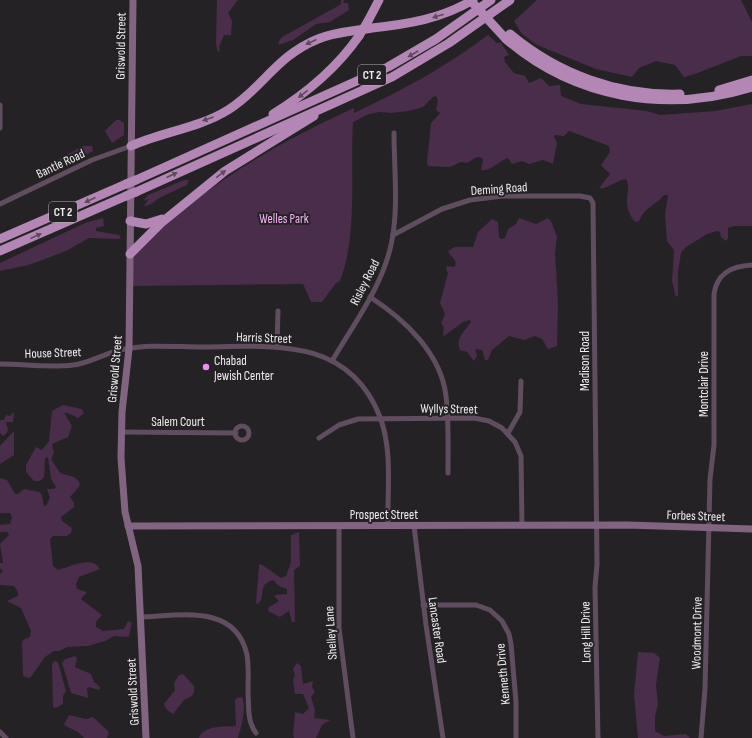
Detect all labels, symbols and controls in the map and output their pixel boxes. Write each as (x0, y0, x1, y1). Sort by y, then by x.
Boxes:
street label: Griswold Street (112, 12, 130, 80)
one-way arrow (431, 13, 443, 19)
one-way arrow (305, 39, 317, 45)
one-way arrow (407, 50, 419, 57)
road number: CT 2 (358, 65, 386, 85)
one-way arrow (298, 90, 308, 98)
one-way arrow (201, 117, 213, 123)
street label: Bantle Road (34, 146, 87, 182)
one-way arrow (215, 170, 226, 179)
one-way arrow (166, 172, 178, 178)
street label: Deming Road (470, 179, 528, 199)
one-way arrow (85, 197, 96, 203)
road number: CT 2 (49, 202, 77, 222)
park label: Welles Park (259, 211, 309, 227)
one-way arrow (30, 232, 42, 238)
street label: Risley Road (347, 257, 383, 308)
street label: Harris Street (236, 329, 292, 347)
street label: Madison Road (577, 331, 593, 391)
street label: Griswold Street (104, 335, 126, 403)
street label: House Street (24, 344, 82, 362)
street label: Montclair Drive (696, 351, 712, 417)
place label: Chabad Jewish Center (213, 353, 274, 384)
marker: Chabad Jewish Center (201, 362, 211, 372)
street label: Wyllys Street (420, 400, 478, 418)
street label: Salem Court (151, 414, 205, 430)
street label: Prospect Street (350, 507, 418, 523)
street label: Forbes Street (666, 507, 726, 525)
street label: Lancaster Road (424, 596, 450, 664)
street label: Woodmont Drive (688, 597, 706, 669)
street label: Long Hill Drive (577, 601, 595, 663)
street label: Shelley Lane (321, 605, 341, 660)
street label: Kenneth Drive (492, 643, 514, 705)
street label: Griswold Street (123, 658, 143, 726)

